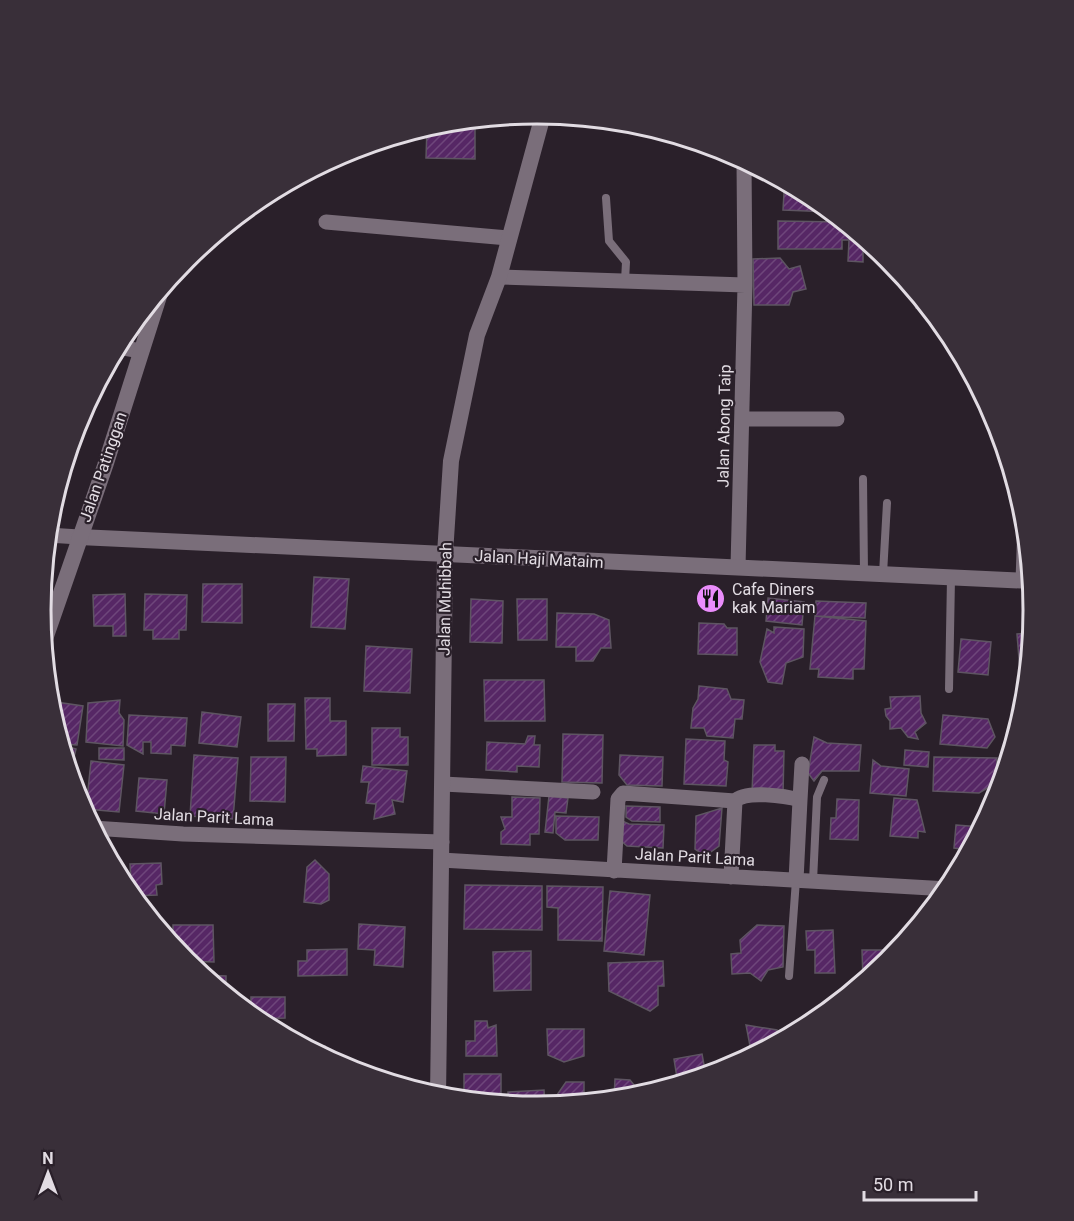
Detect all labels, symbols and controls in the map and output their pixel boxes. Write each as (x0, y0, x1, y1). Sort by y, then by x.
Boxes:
street label: Jalan Abong Taip (713, 364, 735, 488)
street label: Jalan Patinggan (75, 409, 131, 525)
street label: Jalan Muhibbah (435, 542, 455, 656)
street label: Jalan Haji Mataim (474, 546, 604, 572)
place label: Cafe Diners kak Mariam (732, 580, 816, 617)
restaurant icon: Cafe Diners kak Mariam (695, 582, 727, 614)
street label: Jalan Parit Lama (153, 804, 275, 830)
street label: Jalan Parit Lama (634, 844, 756, 870)
north arrow (18, 1143, 78, 1203)
text: N (42, 1149, 54, 1168)
scale bar (864, 1164, 976, 1202)
text: 50 m (873, 1174, 913, 1195)

